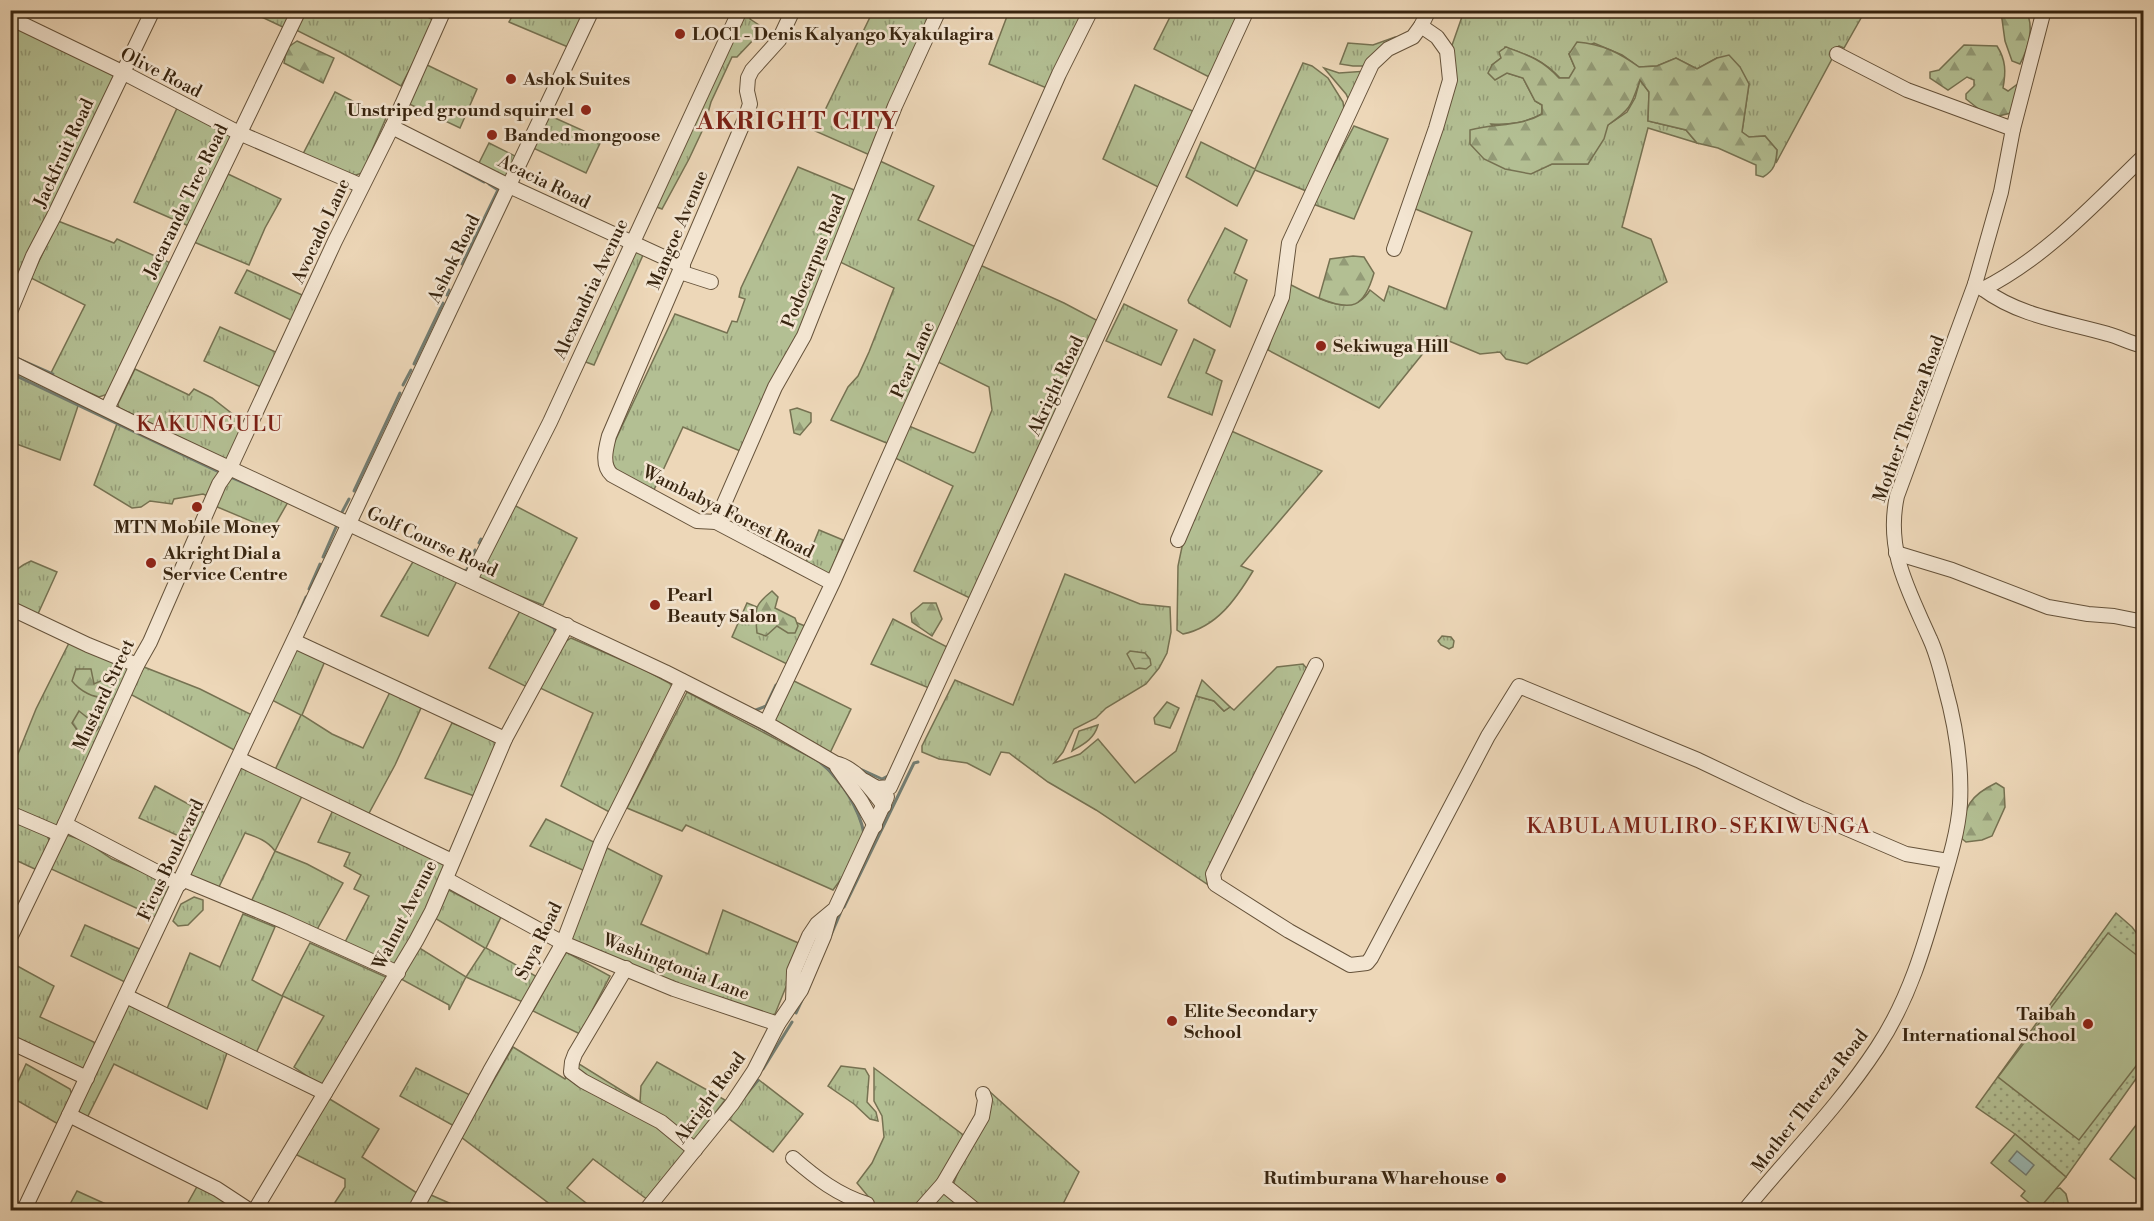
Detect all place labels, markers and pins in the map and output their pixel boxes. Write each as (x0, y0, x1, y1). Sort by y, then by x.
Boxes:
place label: LOC1 - Denis Kalyango Kyakulagira (692, 23, 994, 46)
marker: LOC1 - Denis Kalyango Kyakulagira (673, 27, 687, 41)
place label: Ashok Suites (522, 68, 630, 91)
marker: Ashok Suites (504, 72, 518, 86)
place label: Unstriped ground squirrel (347, 99, 574, 122)
marker: Unstriped ground squirrel (579, 103, 593, 117)
place label: Banded mongoose (504, 124, 661, 147)
marker: Banded mongoose (485, 128, 499, 142)
place label: Sekiwuga Hill (1333, 335, 1449, 358)
marker: Sekiwuga Hill (1314, 339, 1328, 353)
marker: MTN Mobile Money (190, 500, 204, 514)
place label: MTN Mobile Money (114, 516, 281, 539)
place label: Akright Dial a Service Centre (162, 542, 288, 586)
marker: Akright Dial a Service Centre (144, 556, 158, 570)
place label: Pearl Beauty Salon (667, 584, 777, 628)
marker: Pearl Beauty Salon (648, 598, 662, 612)
place label: Elite Secondary School (1184, 1000, 1319, 1044)
place label: Taibah International School (1902, 1003, 2076, 1047)
marker: Elite Secondary School (1165, 1014, 1179, 1028)
marker: Taibah International School (2081, 1017, 2095, 1031)
place label: Rutimburana Wharehouse (1263, 1167, 1489, 1190)
marker: Rutimburana Wharehouse (1494, 1171, 1508, 1185)

